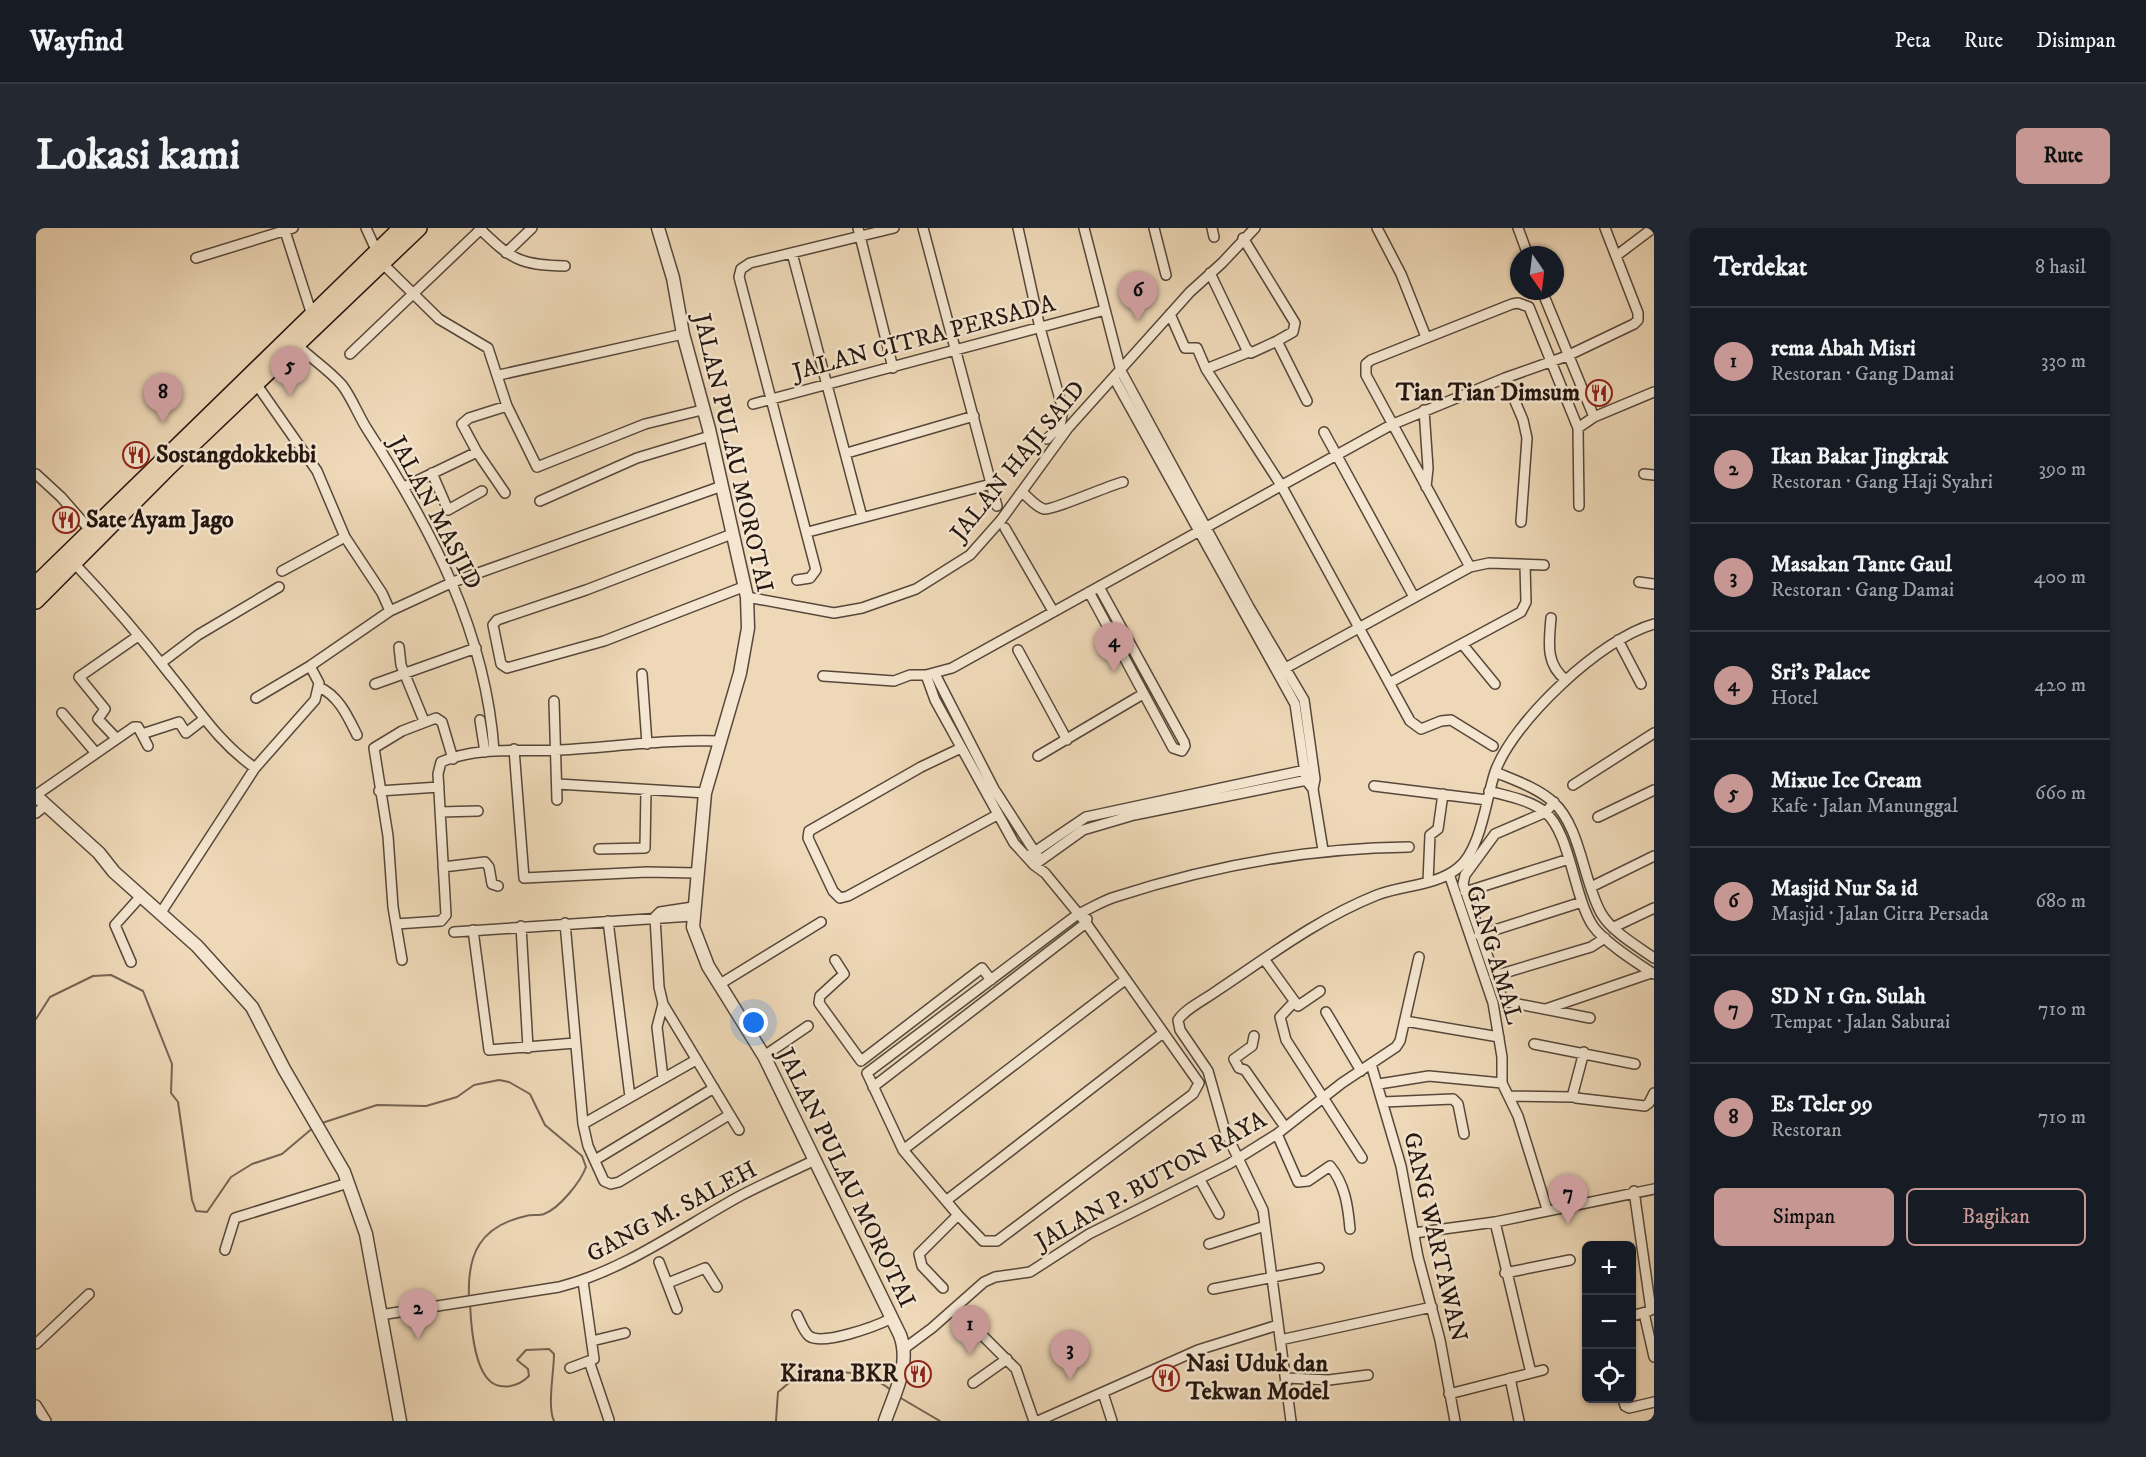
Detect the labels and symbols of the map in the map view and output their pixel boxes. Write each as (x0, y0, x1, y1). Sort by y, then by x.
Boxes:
north arrow (1510, 246, 1564, 300)
pin: 6 (1118, 272, 1158, 321)
street label: JALAN CITRA PERSADA (788, 288, 1059, 388)
street label: JALAN PULAU MOROTAI (686, 309, 780, 595)
pin: 5 (270, 346, 310, 396)
pin: 8 (144, 374, 182, 423)
street label: JALAN HAJI SAID (943, 375, 1092, 549)
place label: Tian Tian Dimsum (1395, 378, 1580, 408)
restaurant icon: Tian Tian Dimsum (1584, 378, 1614, 408)
street label: JALAN MASJID (381, 429, 488, 595)
restaurant icon: Sostangdokkebbi (121, 440, 151, 470)
place label: Sostangdokkebbi (156, 440, 316, 470)
restaurant icon: Sate Ayam Jago (51, 505, 81, 535)
place label: Sate Ayam Jago (86, 505, 234, 535)
pin: 4 (1094, 622, 1134, 672)
street label: GANG AMAL (1459, 882, 1529, 1028)
your location (739, 1008, 768, 1037)
street label: JALAN PULAU MOROTAI (769, 1042, 922, 1313)
street label: JALAN P. BUTON RAYA (1028, 1105, 1272, 1258)
street label: GANG WARTAWAN (1396, 1129, 1474, 1345)
street label: GANG M. SALEH (582, 1155, 762, 1269)
pin: 7 (1548, 1174, 1588, 1224)
pin: 2 (398, 1290, 437, 1339)
pin: 1 (950, 1306, 990, 1355)
pin: 3 (1050, 1330, 1090, 1380)
place label: Nasi Uduk dan Tekwan Model (1185, 1349, 1330, 1407)
place label: Kirana BKR (780, 1359, 899, 1389)
restaurant icon: Kirana BKR (903, 1359, 933, 1389)
restaurant icon: Nasi Uduk dan Tekwan Model (1151, 1363, 1181, 1393)

